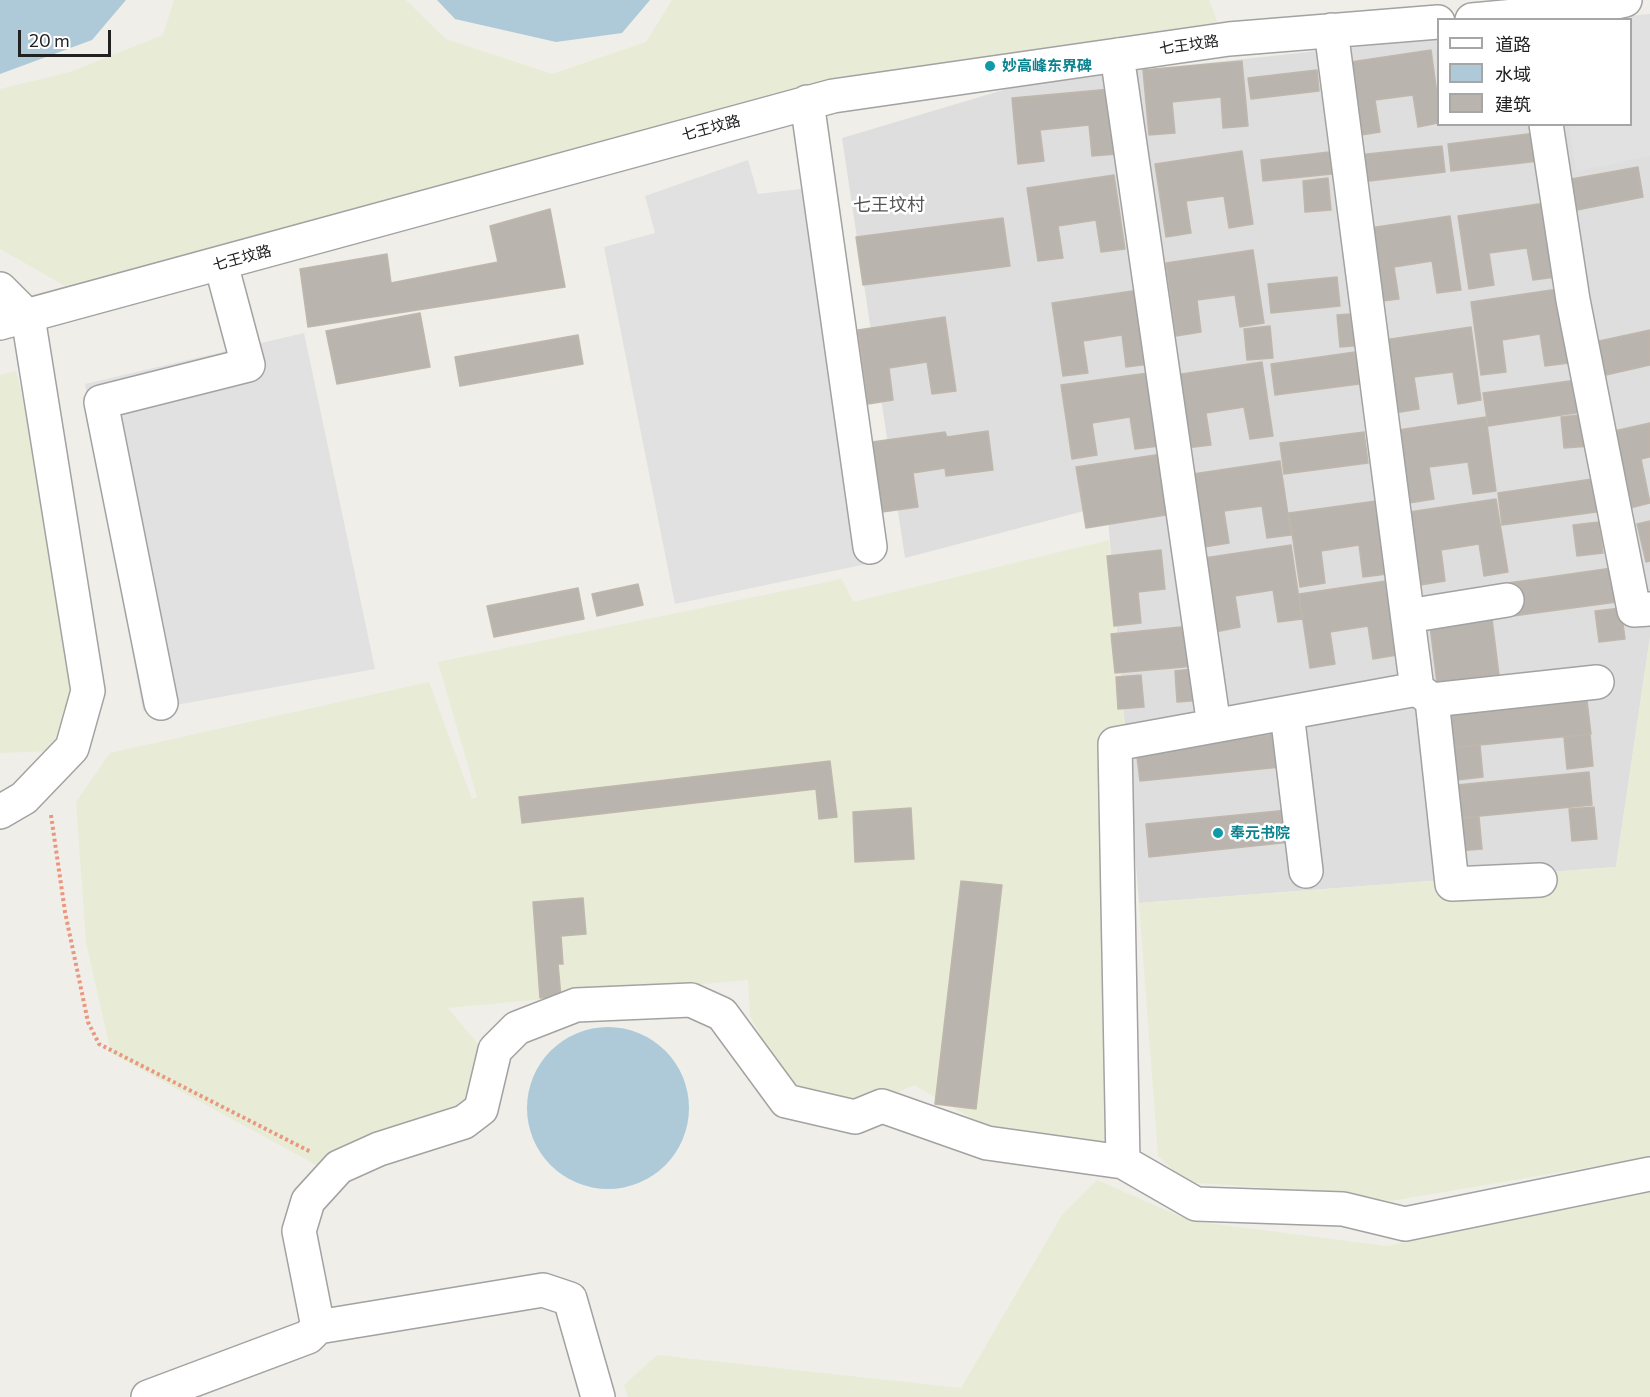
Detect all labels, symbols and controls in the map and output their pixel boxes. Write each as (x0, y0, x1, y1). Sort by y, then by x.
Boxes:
scale bar (21, 18, 114, 56)
legend (1437, 18, 1632, 126)
text: 20 m (29, 29, 70, 51)
street label: 七王坟路 (1158, 32, 1220, 58)
text: 道路 (1495, 33, 1531, 55)
place label: 妙高峰东界碑 (1002, 57, 1092, 75)
marker: 妙高峰东界碑 (983, 59, 997, 73)
text: 水域 (1495, 63, 1531, 85)
text: 建筑 (1495, 93, 1531, 115)
street label: 七王坟路 (680, 112, 742, 144)
district label: 七王坟村 (853, 194, 925, 216)
street label: 七王坟路 (211, 242, 273, 274)
place label: 奉元书院 (1230, 824, 1290, 842)
marker: 奉元书院 (1211, 826, 1225, 840)

